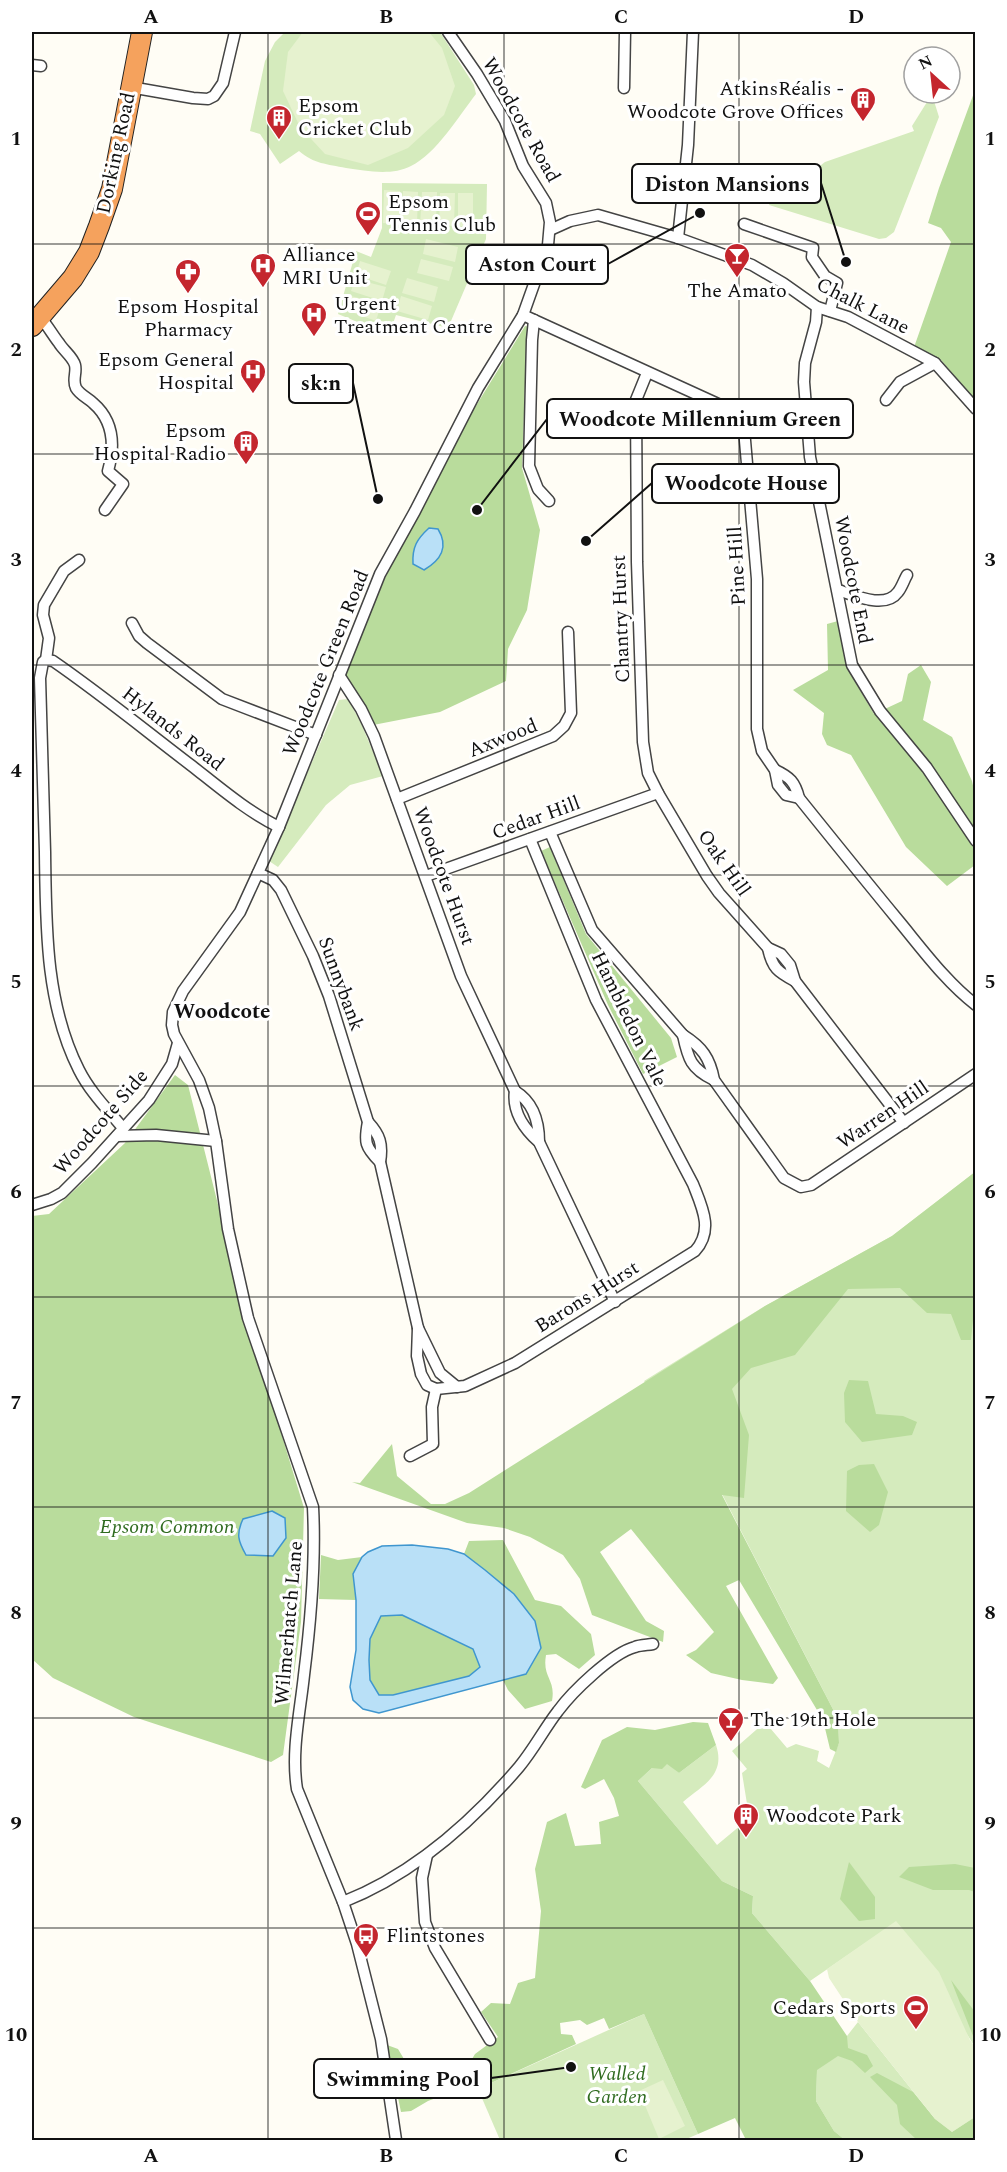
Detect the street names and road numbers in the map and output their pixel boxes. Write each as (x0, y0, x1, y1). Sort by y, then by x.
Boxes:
street label: Woodcote Road (474, 52, 568, 188)
street label: Dorking Road (88, 89, 144, 217)
street label: Chalk Lane (811, 270, 915, 342)
street label: Woodcote End (826, 513, 880, 647)
street label: Pine Hill (720, 525, 754, 607)
street label: Chantry Hurst (604, 554, 638, 684)
street label: Woodcote Green Road (275, 565, 377, 761)
street label: Hylands Road (115, 679, 231, 779)
street label: Axwood (464, 711, 542, 765)
street label: Cedar Hill (487, 788, 585, 848)
street label: Woodcote Hurst (405, 803, 483, 949)
street label: Oak Hill (690, 823, 758, 903)
street label: Sunnybank (310, 933, 372, 1035)
street label: Hambledon Vale (583, 946, 675, 1092)
street label: Woodcote Side (46, 1062, 156, 1182)
street label: Warren Hill (831, 1073, 935, 1157)
street label: Barons Hurst (529, 1253, 645, 1341)
street label: Wilmerhatch Lane (267, 1540, 311, 1706)

